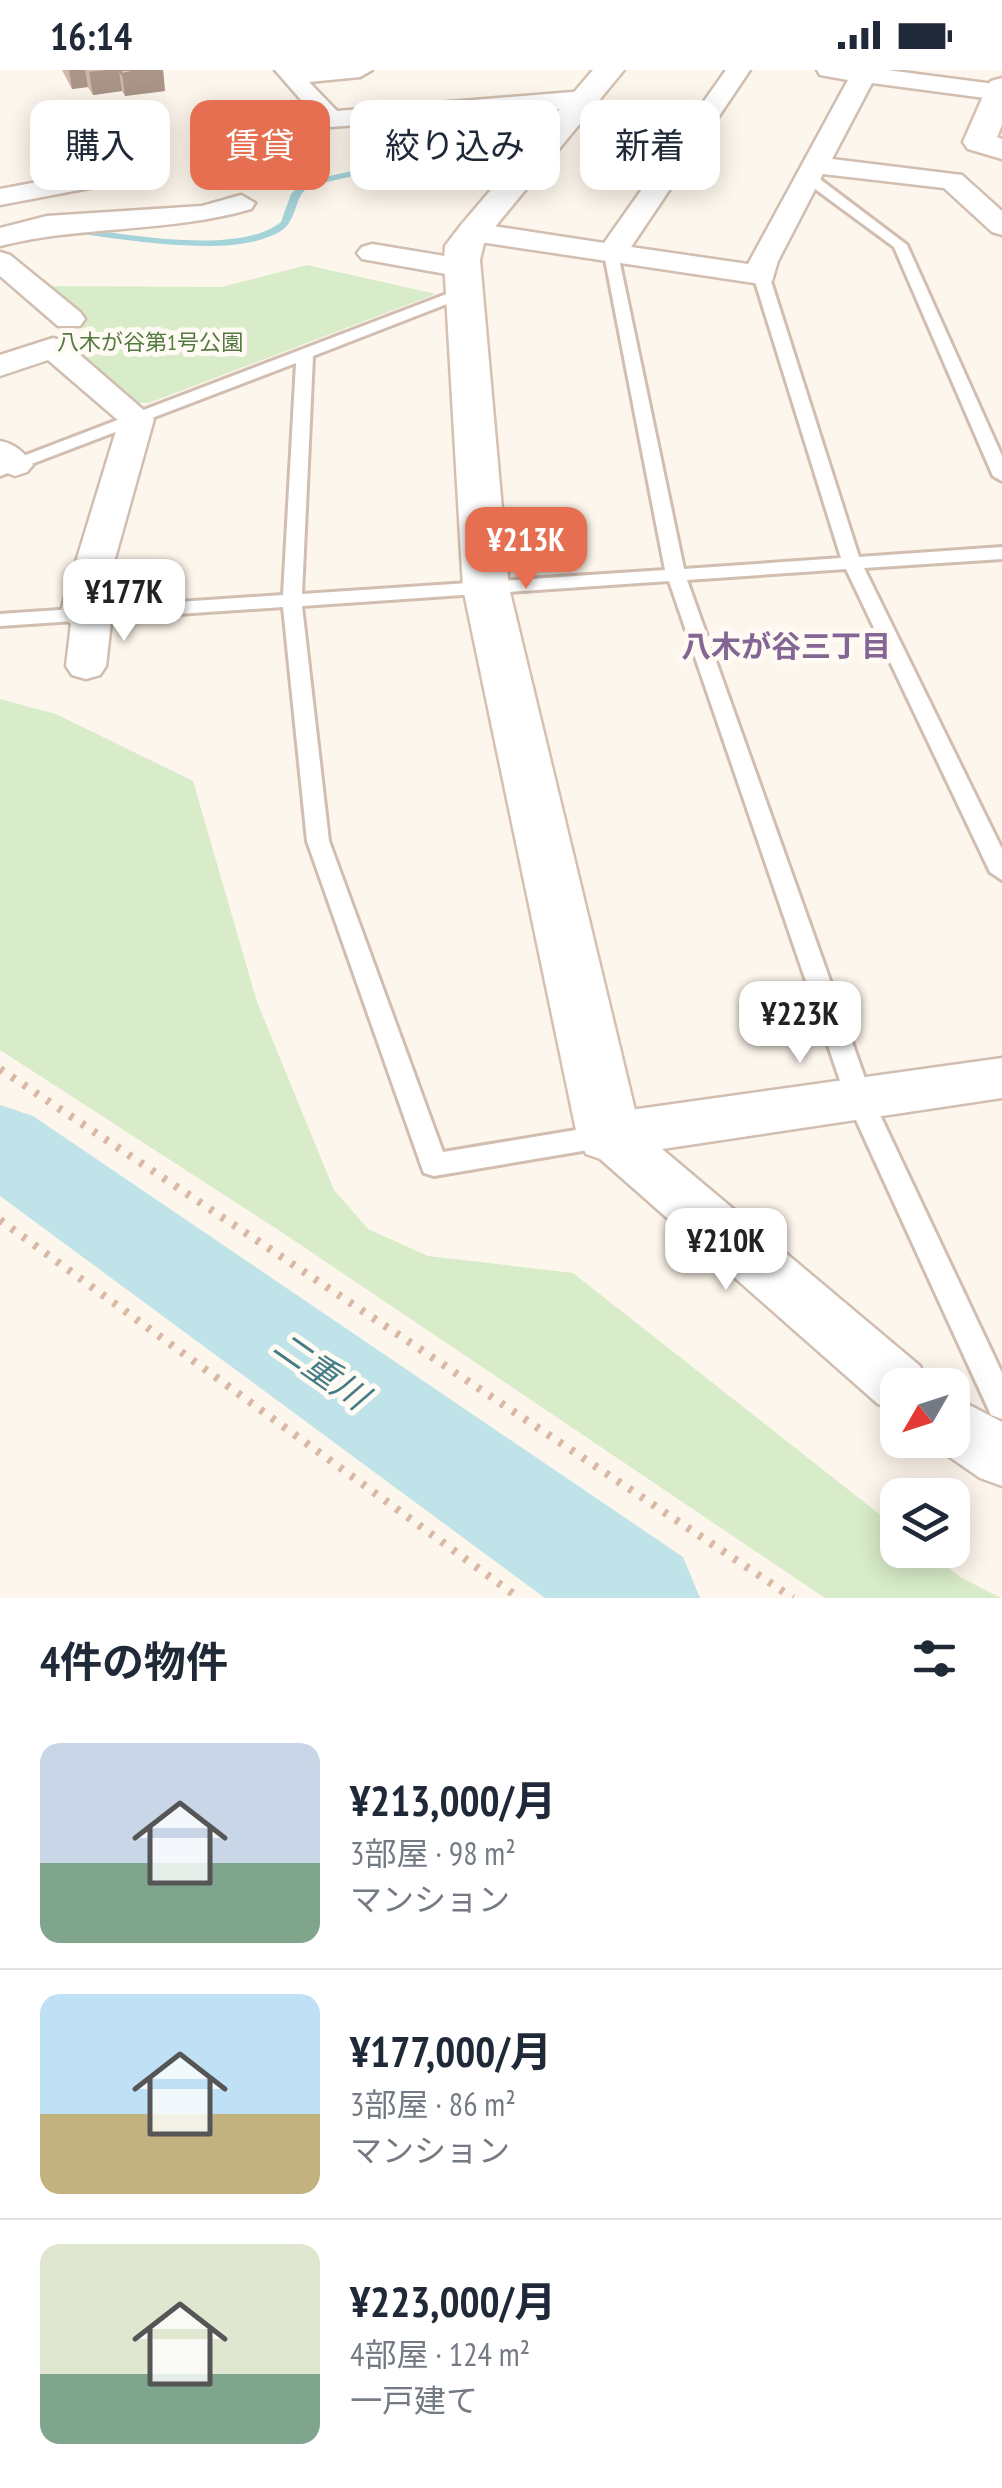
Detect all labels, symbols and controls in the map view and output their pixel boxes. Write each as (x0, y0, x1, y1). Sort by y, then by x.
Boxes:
text: 16:14 (50, 11, 132, 60)
chip: 購入 (30, 100, 170, 190)
chip: 賃貸 (190, 100, 330, 190)
chip: 絞り込み (350, 100, 560, 190)
chip: 新着 (580, 100, 720, 190)
park label: 八木が谷第1号公園 (57, 328, 243, 356)
pin: ¥213K (456, 507, 596, 592)
text: ¥213K (487, 518, 565, 560)
pin: ¥177K (54, 559, 194, 644)
text: ¥177K (85, 570, 163, 612)
district label: 八木が谷三丁目 (681, 626, 891, 665)
pin: ¥223K (730, 981, 870, 1066)
text: ¥223K (761, 992, 839, 1034)
pin: ¥210K (656, 1208, 796, 1293)
text: ¥210K (687, 1219, 765, 1261)
water label: 二重川 (265, 1321, 381, 1421)
north arrow (880, 1368, 970, 1458)
map controls (880, 1368, 970, 1568)
button: layers (880, 1478, 970, 1568)
icon: filters (907, 1631, 962, 1686)
text: 4件の物件 (40, 1634, 228, 1689)
text: ¥213,000/月 (350, 1773, 556, 1828)
icon: home (120, 1783, 240, 1903)
text: 3部屋 · 98 m² (350, 1832, 516, 1874)
text: マンション (350, 1878, 510, 1920)
text: ¥177,000/月 (350, 2024, 552, 2079)
icon: home (120, 2034, 240, 2154)
text: 3部屋 · 86 m² (350, 2083, 516, 2125)
text: マンション (350, 2129, 510, 2171)
text: ¥223,000/月 (350, 2274, 556, 2329)
icon: home (120, 2284, 240, 2404)
text: 4部屋 · 124 m² (350, 2333, 530, 2375)
text: 一戸建て (350, 2379, 478, 2421)

